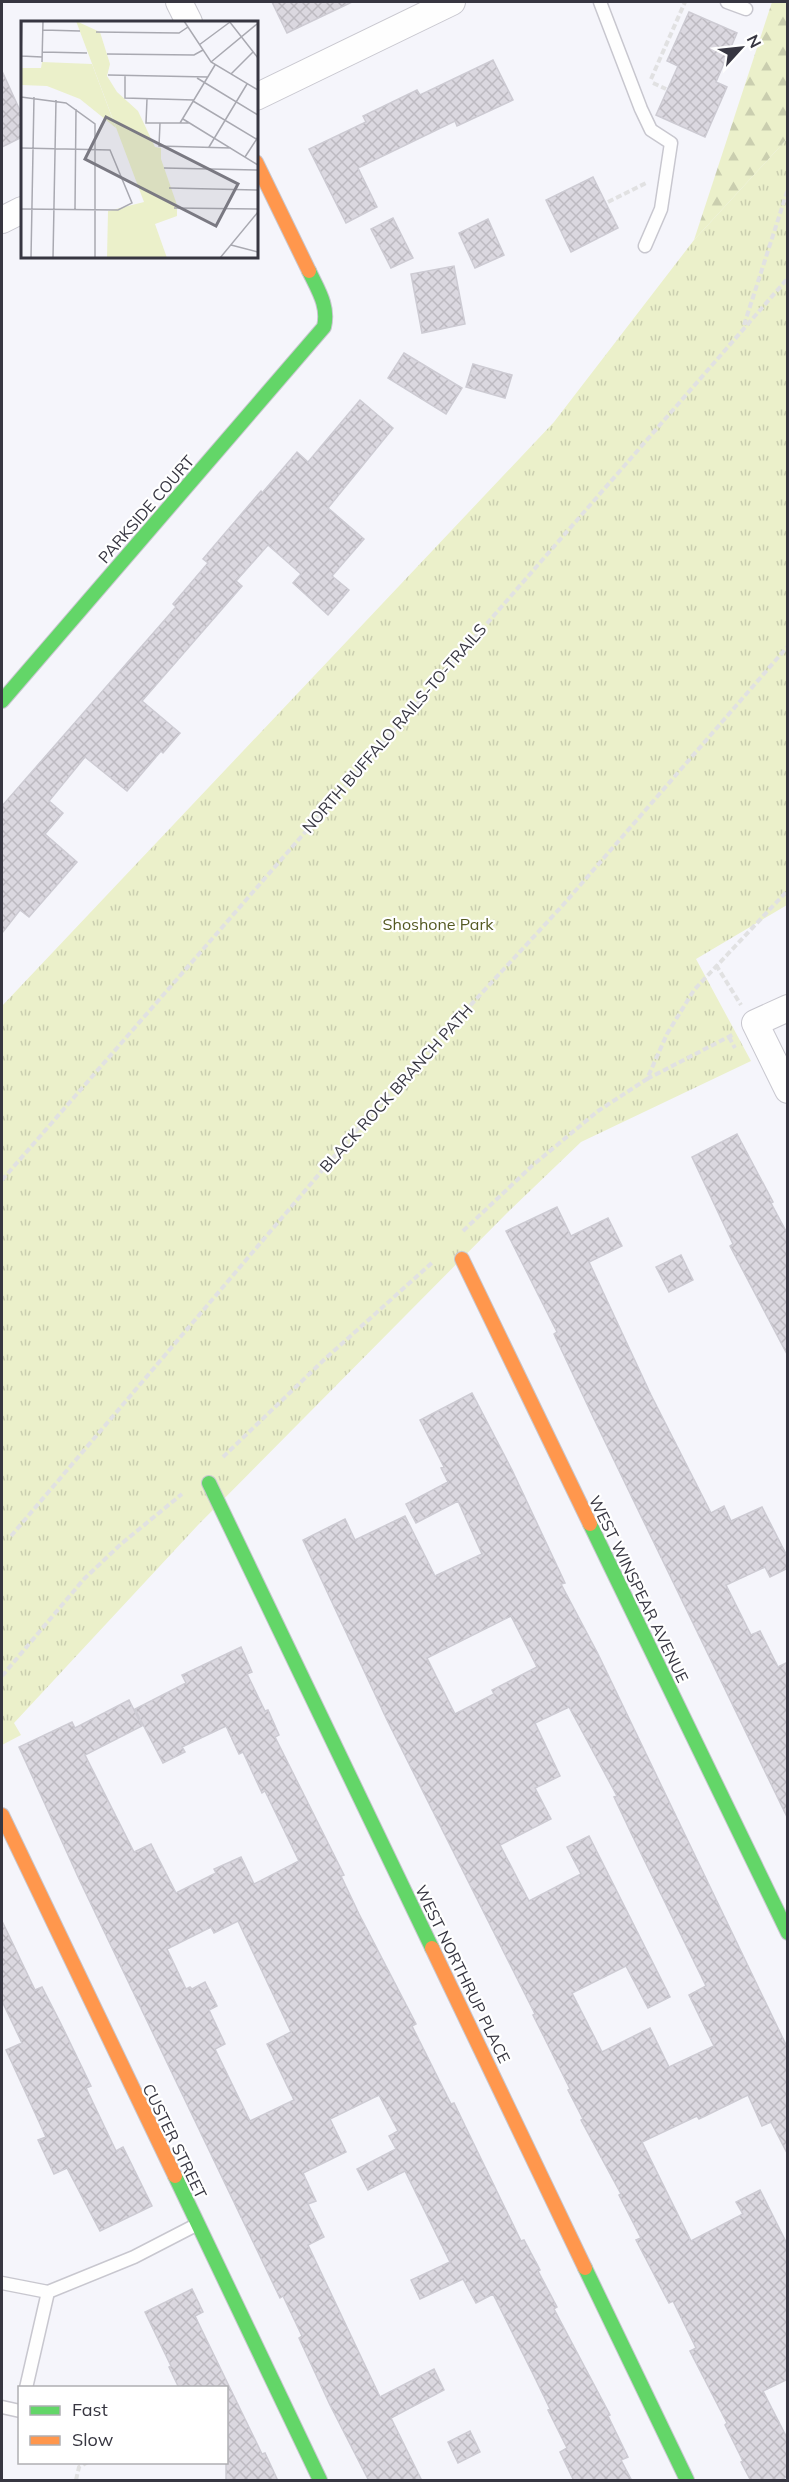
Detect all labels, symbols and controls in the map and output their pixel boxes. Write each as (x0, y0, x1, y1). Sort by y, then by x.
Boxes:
north arrow (711, 18, 771, 78)
inset map (21, 21, 258, 258)
text: N (743, 31, 766, 51)
street label: PARKSIDE COURT (94, 451, 199, 567)
street label: NORTH BUFFALO RAILS-TO-TRAILS (298, 619, 490, 837)
park label: Shoshone Park (383, 914, 494, 934)
street label: BLACK ROCK BRANCH PATH (315, 1000, 477, 1176)
street label: WEST WINSPEAR AVENUE (585, 1492, 693, 1686)
street label: WEST NORTHRUP PLACE (411, 1882, 515, 2066)
street label: CUSTER STREET (139, 2080, 212, 2202)
legend (18, 2386, 228, 2464)
text: Fast (72, 2398, 108, 2421)
text: Slow (72, 2428, 114, 2451)

